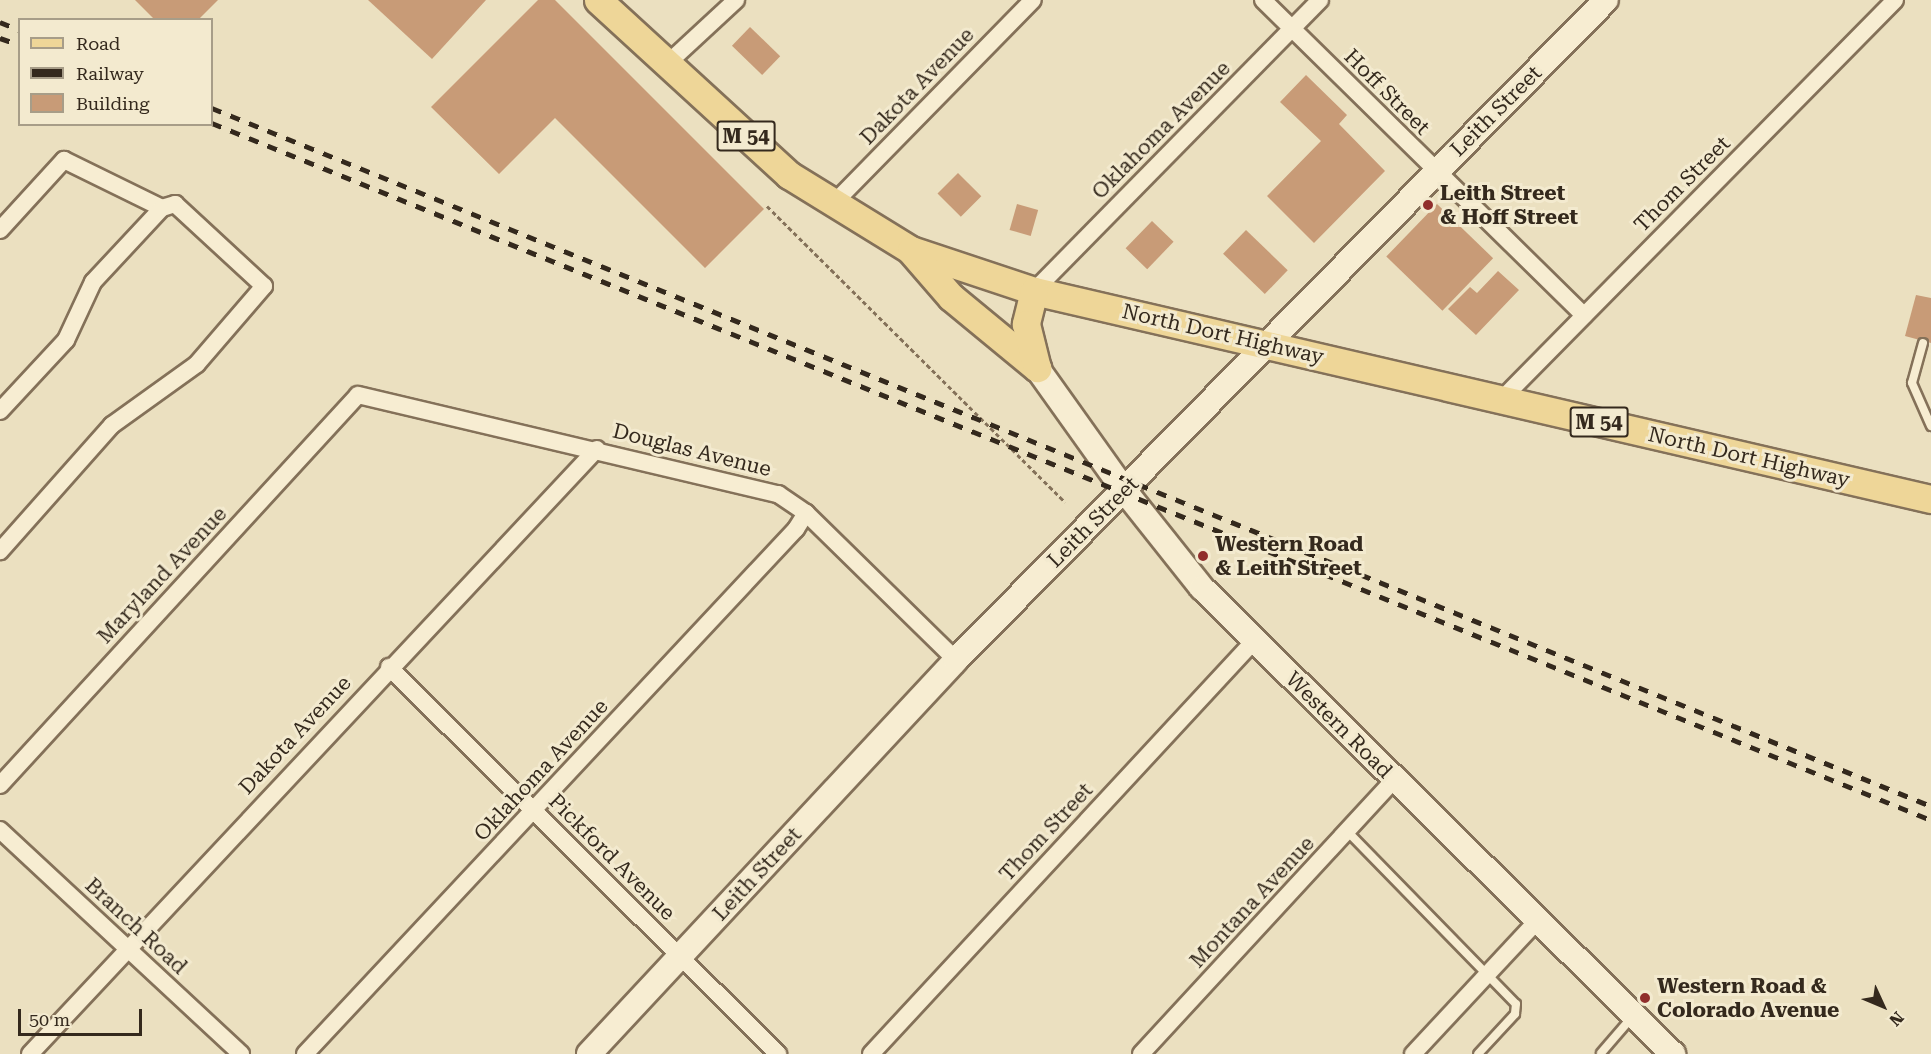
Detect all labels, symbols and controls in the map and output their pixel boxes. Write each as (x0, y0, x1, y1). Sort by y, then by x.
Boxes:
legend (18, 18, 213, 126)
street label: Dakota Avenue (855, 22, 979, 150)
text: Road (76, 33, 120, 54)
street label: Hoff Street (1339, 44, 1435, 140)
street label: Oklahoma Avenue (1087, 56, 1235, 204)
street label: Leith Street (1445, 60, 1547, 162)
text: Railway (76, 63, 144, 84)
text: Building (76, 93, 150, 114)
road number: M 54 (716, 119, 776, 153)
street label: Thom Street (1629, 131, 1735, 237)
place label: Leith Street & Hoff Street (1440, 180, 1578, 230)
marker: Leith Street & Hoff Street (1421, 198, 1435, 212)
street label: North Dort Highway (1120, 299, 1326, 369)
road number: M 54 (1569, 405, 1629, 439)
street label: Douglas Avenue (610, 418, 774, 482)
street label: North Dort Highway (1646, 422, 1852, 492)
street label: Leith Street (1042, 471, 1144, 573)
street label: Maryland Avenue (92, 501, 232, 649)
place label: Western Road & Leith Street (1215, 531, 1363, 581)
marker: Western Road & Leith Street (1196, 549, 1210, 563)
street label: Western Road (1281, 667, 1397, 783)
street label: Dakota Avenue (234, 670, 356, 800)
street label: Oklahoma Avenue (469, 694, 613, 846)
street label: Thom Street (994, 778, 1098, 886)
street label: Pickford Avenue (543, 788, 681, 926)
street label: Leith Street (707, 822, 807, 926)
street label: Montana Avenue (1185, 831, 1319, 973)
street label: Branch Road (80, 873, 192, 979)
place label: Western Road & Colorado Avenue (1657, 973, 1839, 1023)
north arrow (1853, 976, 1913, 1036)
marker: Western Road & Colorado Avenue (1638, 991, 1652, 1005)
scale bar (21, 997, 146, 1035)
text: N (1885, 1008, 1907, 1030)
text: 50 m (29, 1009, 70, 1030)

